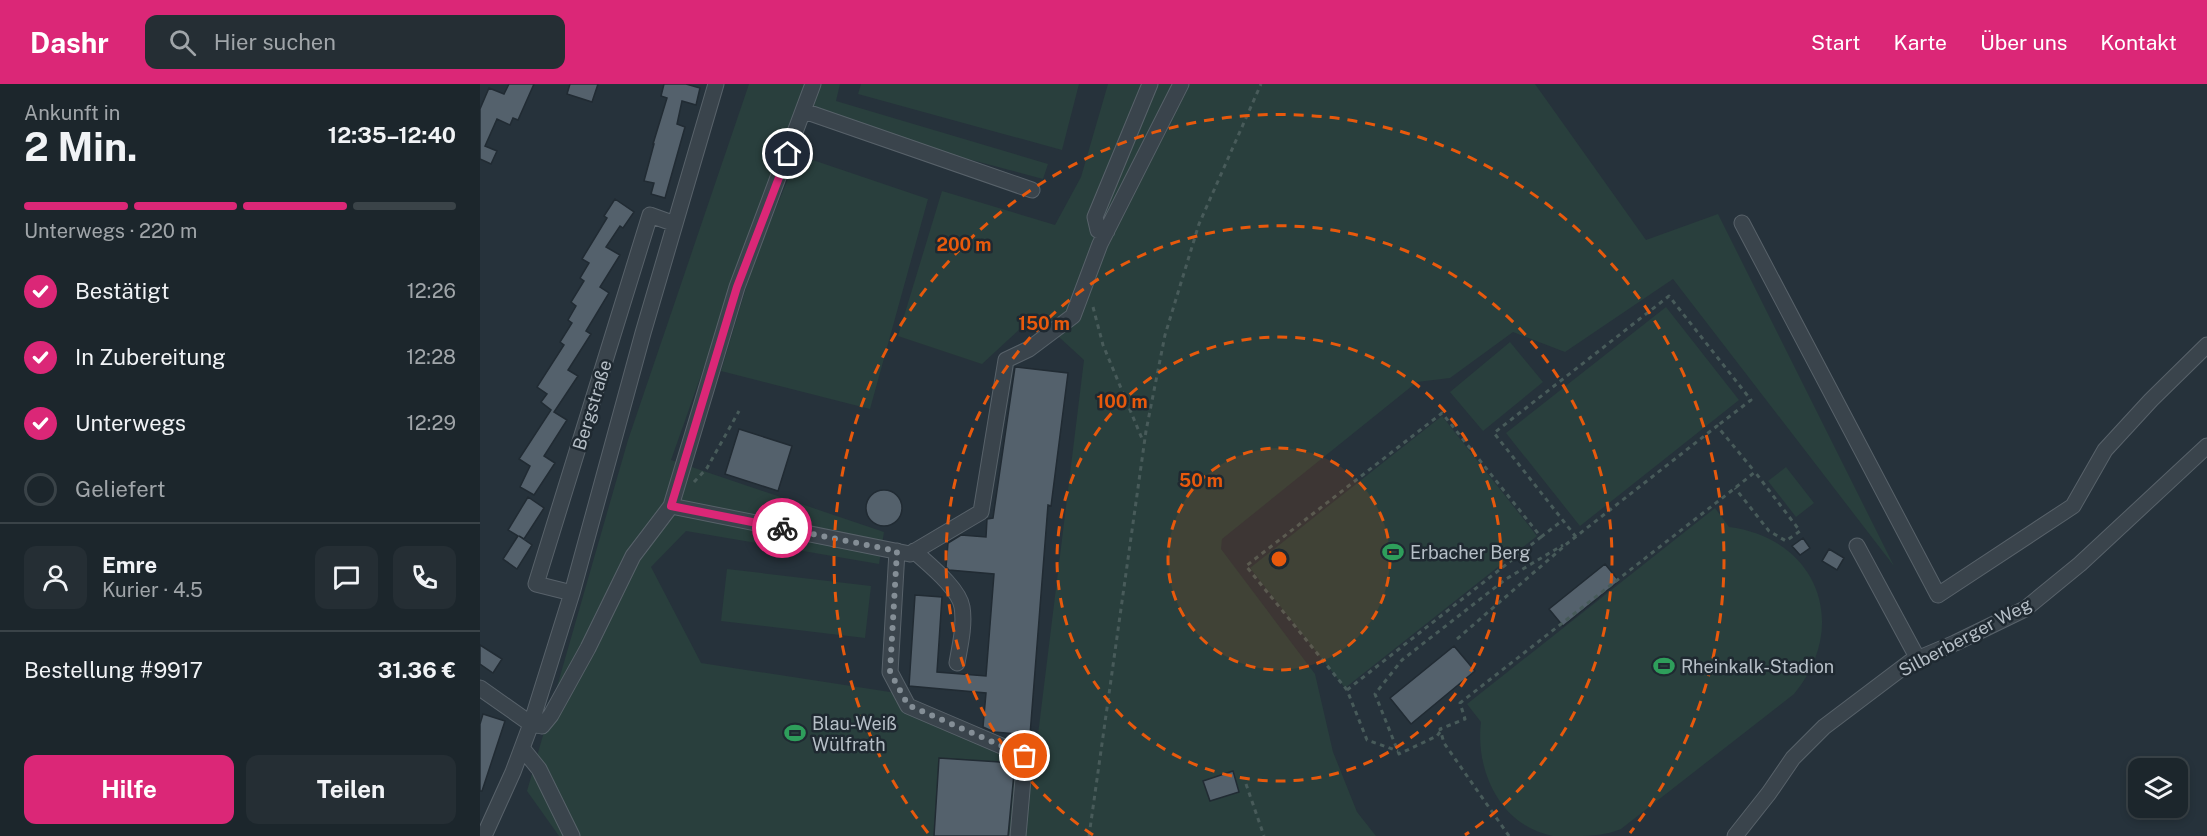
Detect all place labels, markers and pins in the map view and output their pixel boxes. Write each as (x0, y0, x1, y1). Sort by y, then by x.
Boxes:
pin (762, 128, 813, 179)
sports icon: Erbacher Berg (1381, 540, 1405, 564)
place label: Erbacher Berg (1410, 542, 1530, 563)
centre of rings (1269, 549, 1289, 569)
sports icon: Rheinkalk-Stadion (1652, 654, 1676, 678)
place label: Rheinkalk-Stadion (1681, 656, 1834, 677)
place label: Blau-Weiß Wülfrath (812, 713, 897, 755)
sports icon: Blau-Weiß Wülfrath (783, 721, 807, 745)
pin (999, 730, 1050, 781)

